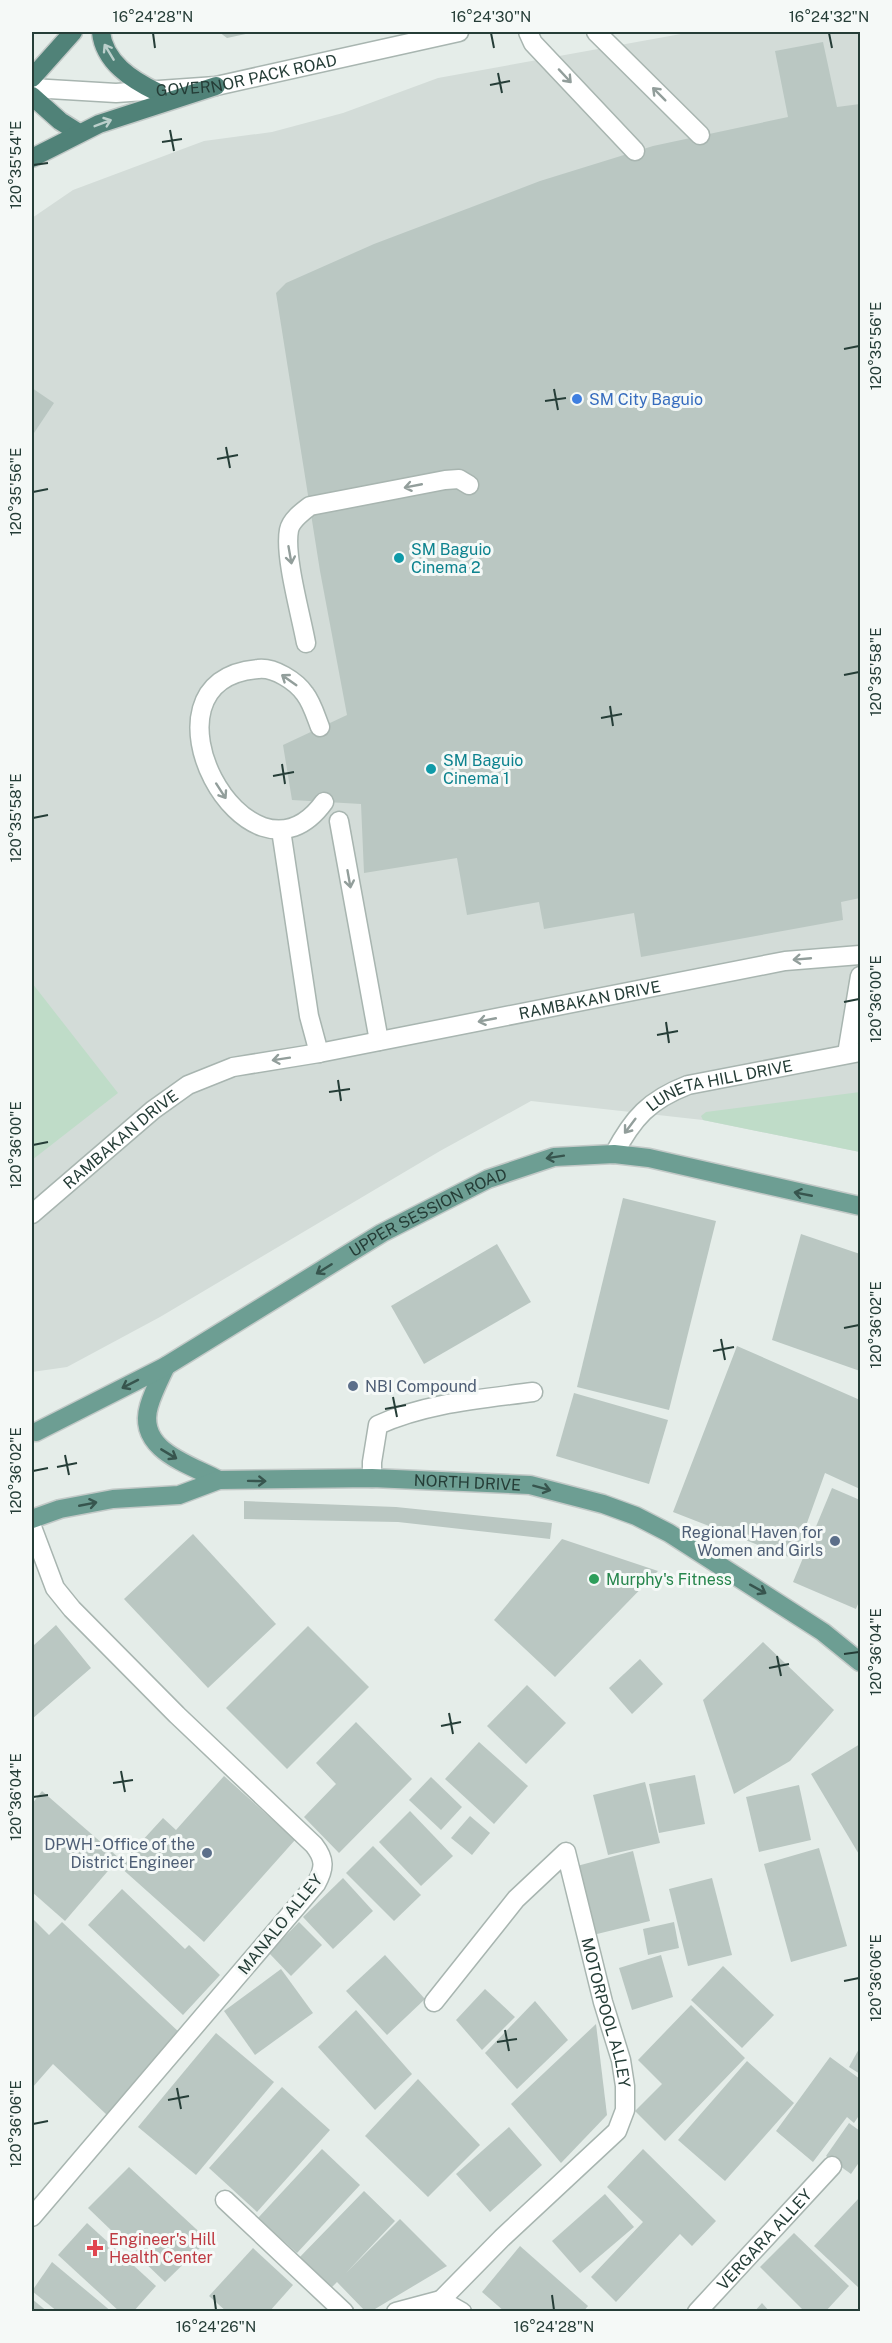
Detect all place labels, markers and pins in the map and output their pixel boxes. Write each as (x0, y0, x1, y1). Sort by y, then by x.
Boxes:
place label: SM City Baguio (589, 390, 703, 409)
marker: SM City Baguio (570, 392, 584, 406)
place label: SM Baguio Cinema 2 (411, 540, 491, 577)
marker: SM Baguio Cinema 2 (392, 551, 406, 565)
place label: SM Baguio Cinema 1 (443, 751, 523, 788)
marker: SM Baguio Cinema 1 (424, 762, 438, 776)
place label: NBI Compound (365, 1377, 477, 1396)
marker: NBI Compound (346, 1379, 360, 1393)
place label: Regional Haven for Women and Girls (681, 1523, 823, 1560)
marker: Regional Haven for Women and Girls (828, 1534, 842, 1548)
place label: Murphy's Fitness (606, 1570, 732, 1589)
marker: Murphy's Fitness (587, 1572, 601, 1586)
place label: DPWH - Office of the District Engineer (44, 1835, 195, 1872)
marker: DPWH - Office of the District Engineer (200, 1846, 214, 1860)
place label: Engineer's Hill Health Center (109, 2230, 216, 2267)
marker: Engineer's Hill Health Center (86, 2239, 104, 2257)

